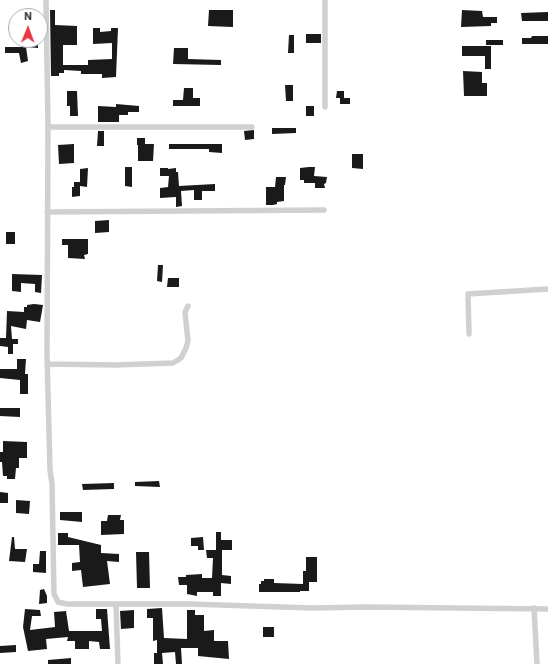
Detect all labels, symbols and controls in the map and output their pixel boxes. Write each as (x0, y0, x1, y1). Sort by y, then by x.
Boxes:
north arrow (8, 8, 48, 48)
text: N (24, 10, 32, 23)

